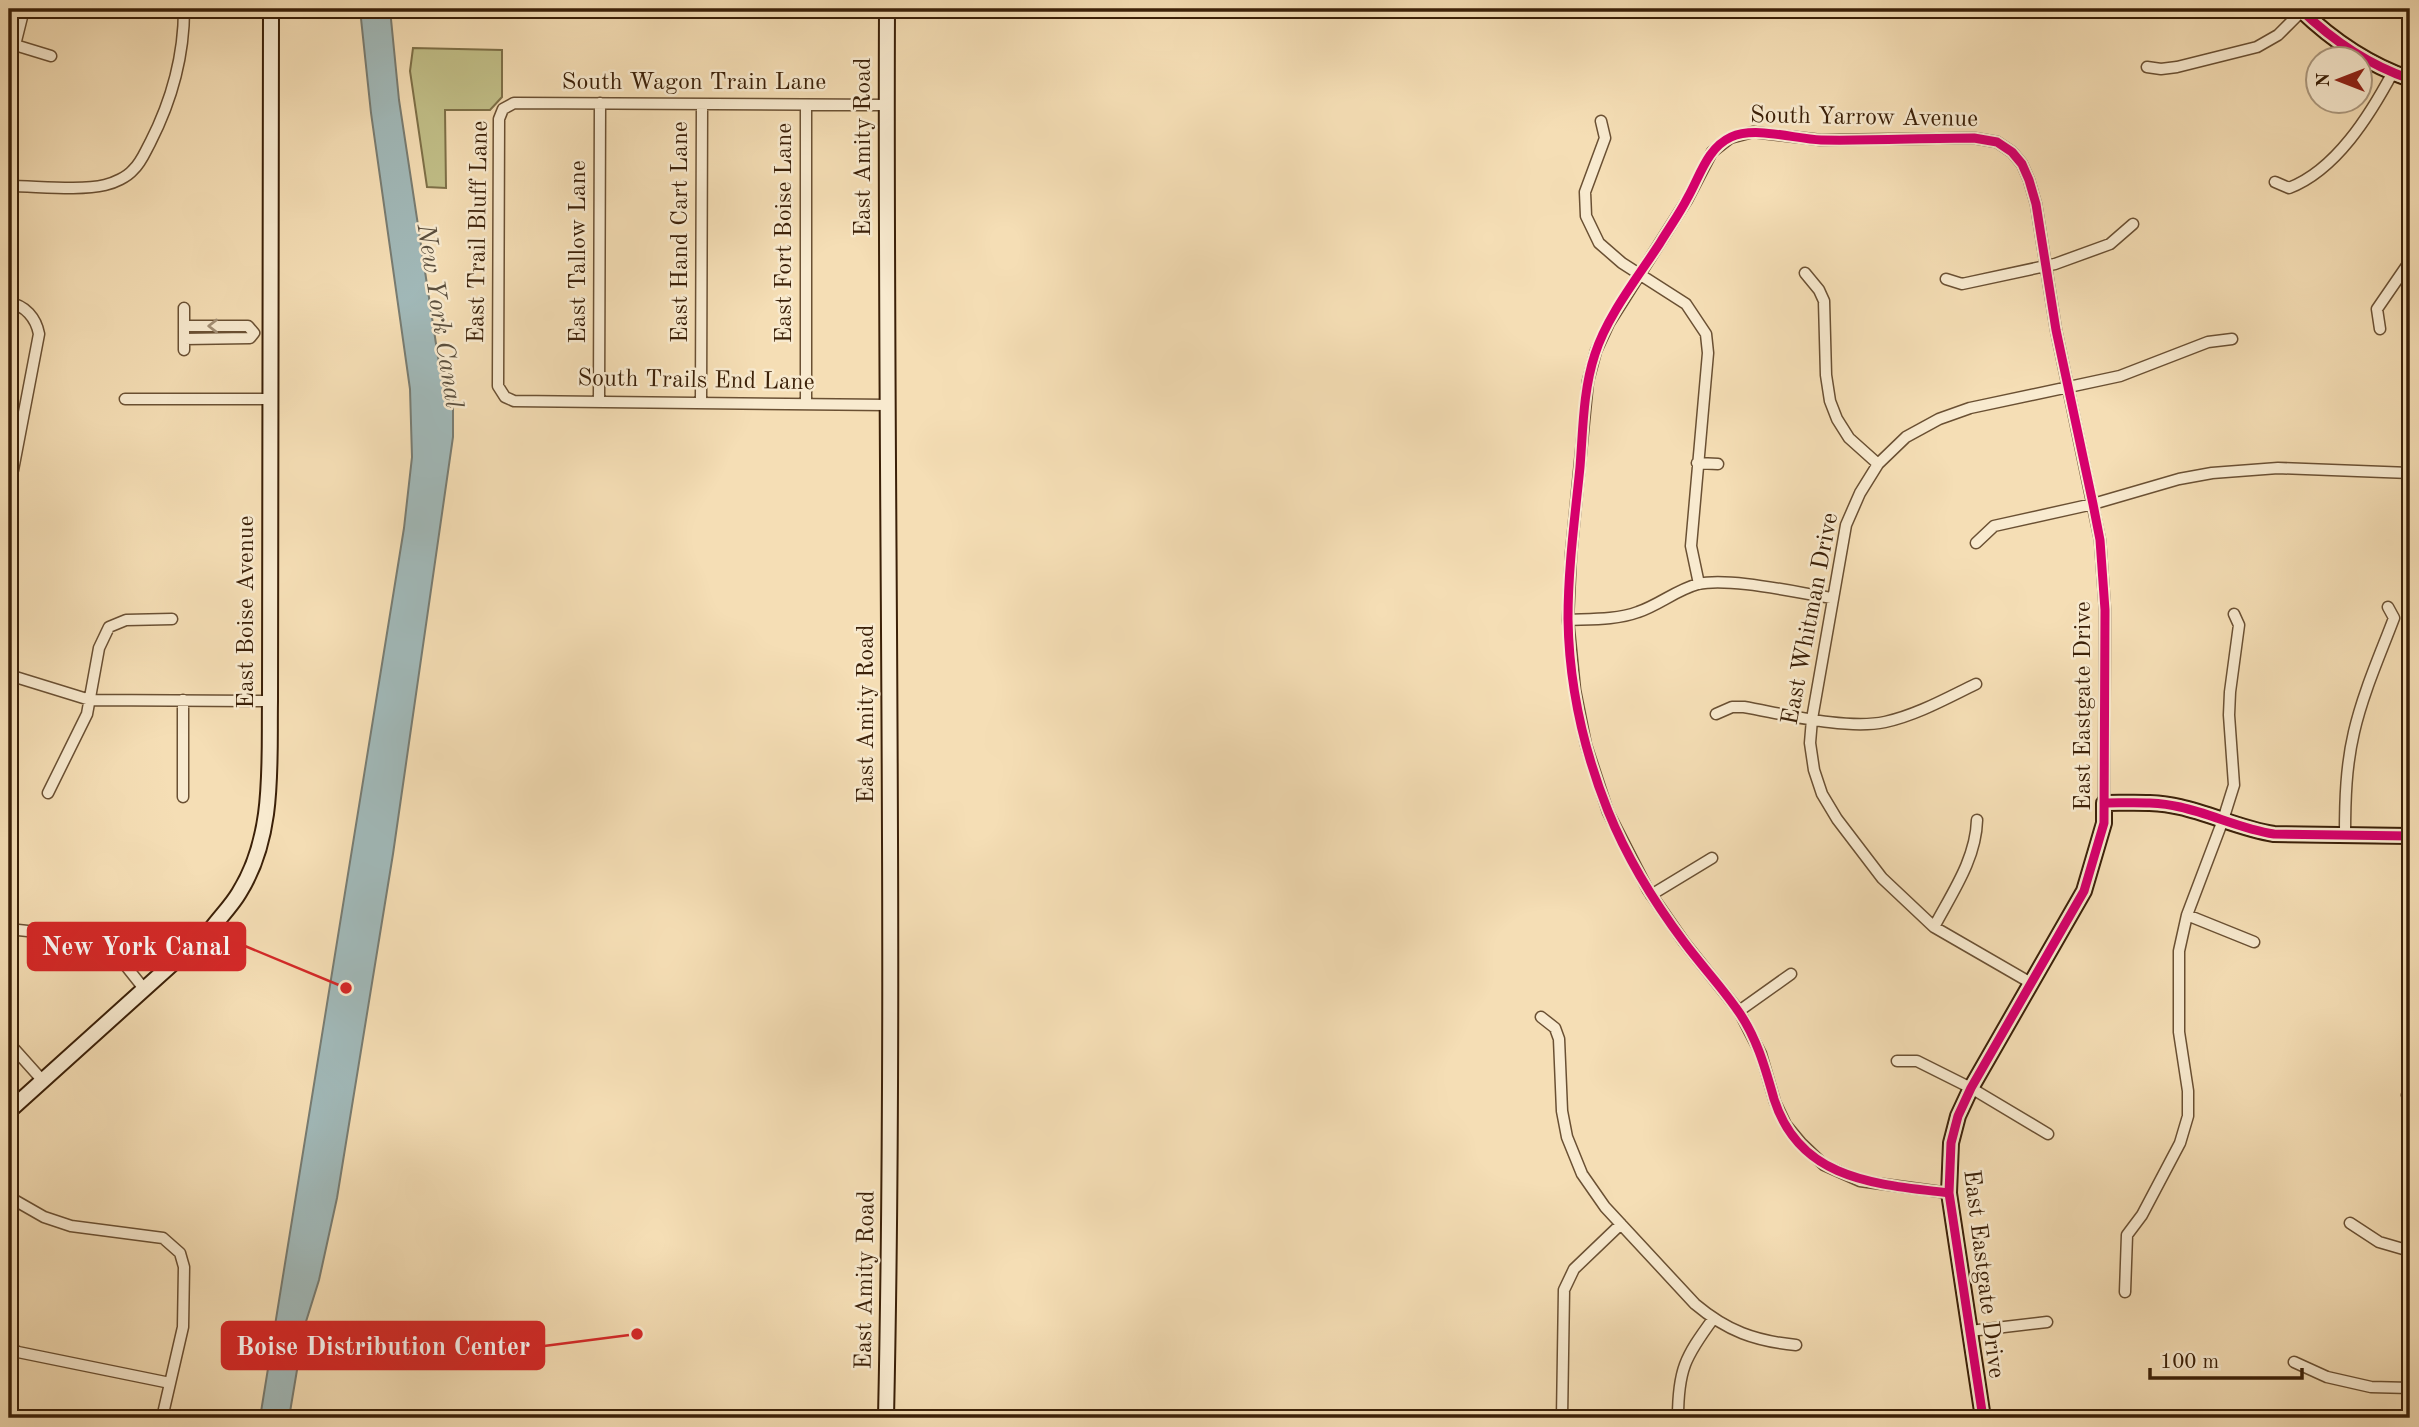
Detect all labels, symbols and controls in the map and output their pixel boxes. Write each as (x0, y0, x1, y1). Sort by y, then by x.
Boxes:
north arrow (2304, 46, 2374, 116)
street label: East Amity Road (852, 57, 876, 237)
street label: South Wagon Train Lane (562, 71, 826, 95)
text: N (2315, 72, 2334, 87)
street label: South Yarrow Avenue (1750, 104, 1978, 132)
street label: East Trail Bluff Lane (465, 120, 493, 344)
street label: East Hand Cart Lane (669, 121, 693, 343)
street label: East Fort Boise Lane (773, 123, 797, 343)
street label: East Tallow Lane (567, 160, 591, 344)
water label: New York Canal (411, 221, 467, 411)
one-way arrow (207, 318, 217, 334)
street label: South Trails End Lane (577, 367, 815, 395)
street label: East Whitman Drive (1779, 511, 1843, 727)
street label: East Boise Avenue (235, 515, 259, 709)
street label: East Eastgate Drive (2072, 601, 2096, 811)
street label: East Amity Road (855, 624, 879, 804)
callout: New York Canal (28, 923, 245, 970)
text: New York Canal (41, 935, 231, 961)
street label: East Eastgate Drive (1958, 1168, 2008, 1380)
street label: East Amity Road (852, 1190, 880, 1370)
callout: Boise Distribution Center (222, 1322, 544, 1369)
text: Boise Distribution Center (236, 1335, 530, 1361)
scale bar (2150, 1336, 2302, 1380)
text: 100 m (2160, 1352, 2219, 1373)

